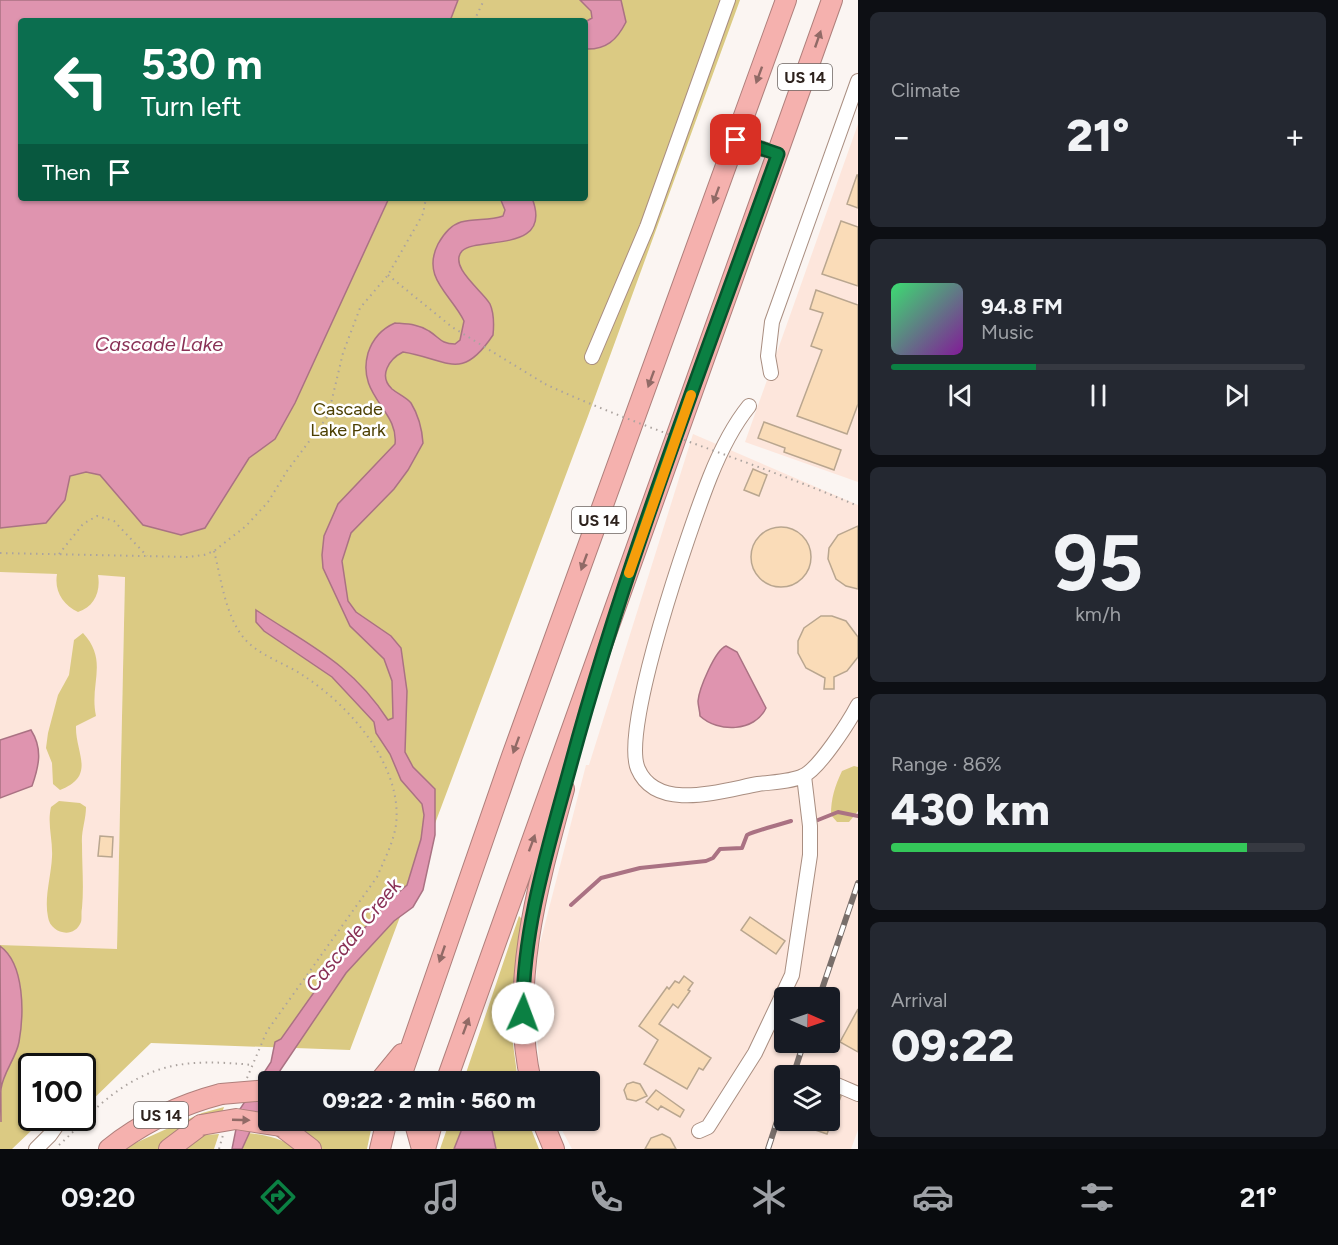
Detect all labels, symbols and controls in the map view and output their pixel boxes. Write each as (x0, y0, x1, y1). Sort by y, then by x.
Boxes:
one-way arrow (814, 30, 824, 48)
text: 530 m (141, 39, 263, 90)
icon: left (42, 42, 120, 120)
road number: US 14 (778, 64, 832, 90)
one-way arrow (754, 66, 764, 84)
text: Climate (891, 78, 960, 102)
text: Turn left (141, 90, 241, 123)
text: 21° (1067, 108, 1129, 162)
pin (710, 114, 761, 165)
text: − (891, 117, 912, 156)
text: + (1284, 117, 1305, 156)
icon: arrive (719, 123, 752, 156)
icon: arrive (103, 156, 136, 189)
text: Then (42, 159, 91, 186)
one-way arrow (711, 186, 721, 204)
text: 94.8 FM (981, 293, 1063, 320)
text: Music (981, 320, 1034, 344)
water label: Cascade Lake (95, 332, 223, 356)
one-way arrow (645, 370, 655, 388)
icon: previous (944, 379, 977, 412)
icon: pause (1082, 379, 1115, 412)
icon: next (1220, 379, 1253, 412)
park label: Cascade Lake Park (310, 398, 386, 441)
road number: US 14 (572, 507, 626, 533)
text: 95 (1053, 516, 1143, 610)
one-way arrow (578, 553, 588, 571)
text: km/h (1075, 602, 1121, 626)
one-way arrow (510, 736, 520, 754)
text: Range · 86% (891, 752, 1002, 776)
text: 430 km (891, 782, 1050, 836)
one-way arrow (528, 834, 538, 852)
water label: Cascade Creek (300, 873, 407, 996)
one-way arrow (436, 946, 446, 964)
position arrow (491, 981, 555, 1045)
north arrow (774, 987, 840, 1053)
map controls (774, 987, 840, 1131)
text: Arrival (891, 988, 947, 1012)
one-way arrow (461, 1017, 471, 1035)
text: 09:22 (891, 1018, 1014, 1072)
speed limit sign: 100 (18, 1053, 96, 1131)
button: layers (774, 1065, 840, 1131)
text: 09:22 · 2 min · 560 m (322, 1087, 536, 1114)
road number: US 14 (134, 1102, 188, 1128)
one-way arrow (232, 1115, 251, 1124)
icon: directions (257, 1176, 299, 1218)
icon: music (421, 1176, 463, 1218)
icon: phone (585, 1176, 627, 1218)
icon: climate (748, 1176, 790, 1218)
icon: car (912, 1176, 954, 1218)
icon: filters (1076, 1176, 1118, 1218)
text: 09:20 (61, 1181, 135, 1214)
text: 21° (1240, 1181, 1277, 1214)

